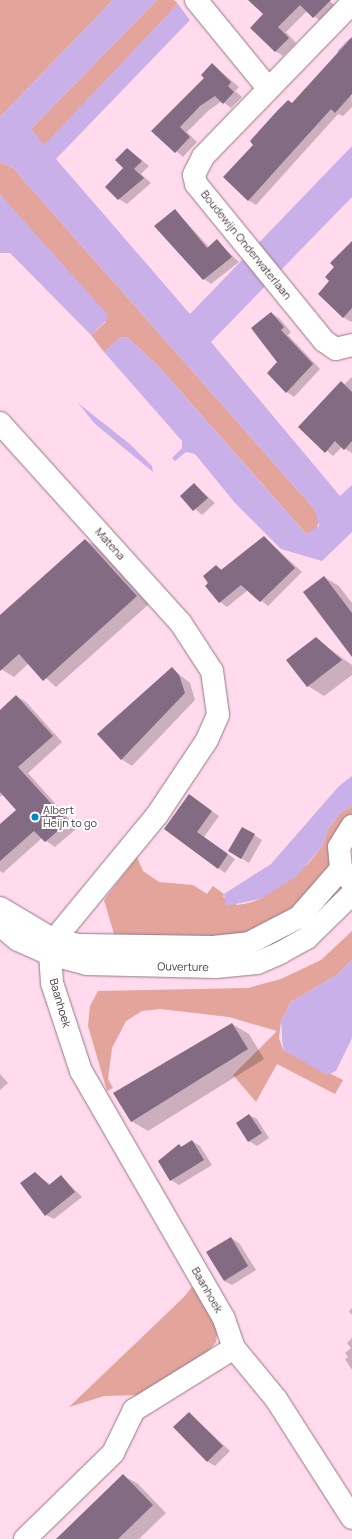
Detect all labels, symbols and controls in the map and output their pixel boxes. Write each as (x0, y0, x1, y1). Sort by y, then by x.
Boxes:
street label: Boudewijn Onderwaterlaan (198, 188, 294, 302)
street label: Matena (92, 525, 128, 563)
place label: Albert Heijn to go (43, 804, 97, 830)
marker: Albert Heijn to go (30, 812, 40, 822)
street label: Ouverture (157, 960, 209, 974)
street label: Baanhoek (47, 977, 73, 1029)
street label: Baanhoek (189, 1265, 225, 1315)

